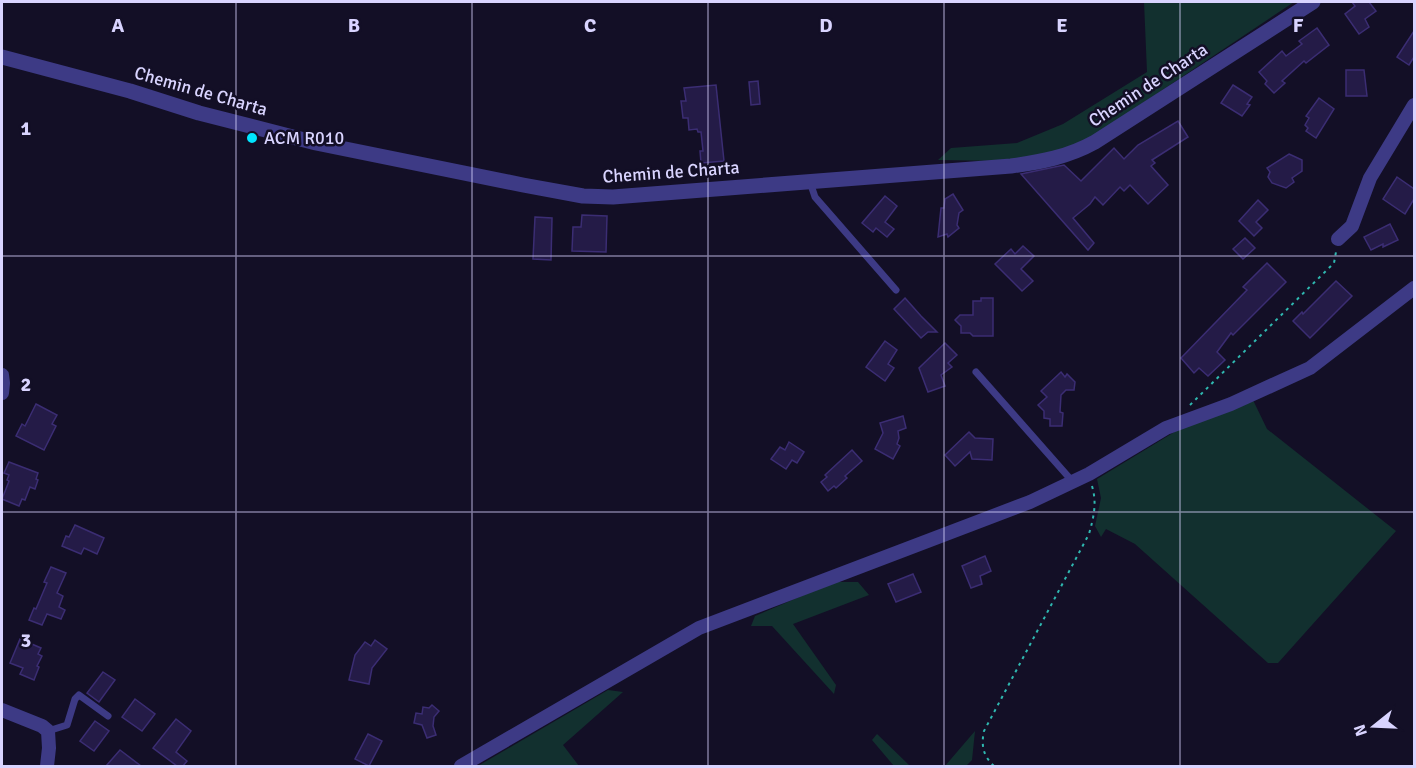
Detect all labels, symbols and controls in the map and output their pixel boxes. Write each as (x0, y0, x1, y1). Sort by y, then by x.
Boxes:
text: A (112, 13, 125, 38)
text: B (348, 13, 360, 38)
text: C (584, 13, 596, 38)
text: D (819, 13, 833, 38)
text: E (1056, 13, 1068, 38)
text: F (1293, 13, 1304, 38)
street label: Chemin de Charta (1084, 38, 1212, 132)
street label: Chemin de Charta (132, 61, 270, 121)
text: 1 (21, 116, 32, 141)
place label: ACM R010 (264, 127, 344, 149)
marker: ACM R010 (245, 131, 259, 145)
street label: Chemin de Charta (602, 156, 740, 188)
text: 2 (21, 372, 31, 397)
text: 3 (21, 628, 31, 653)
north arrow (1344, 696, 1404, 756)
text: N (1349, 722, 1372, 739)

